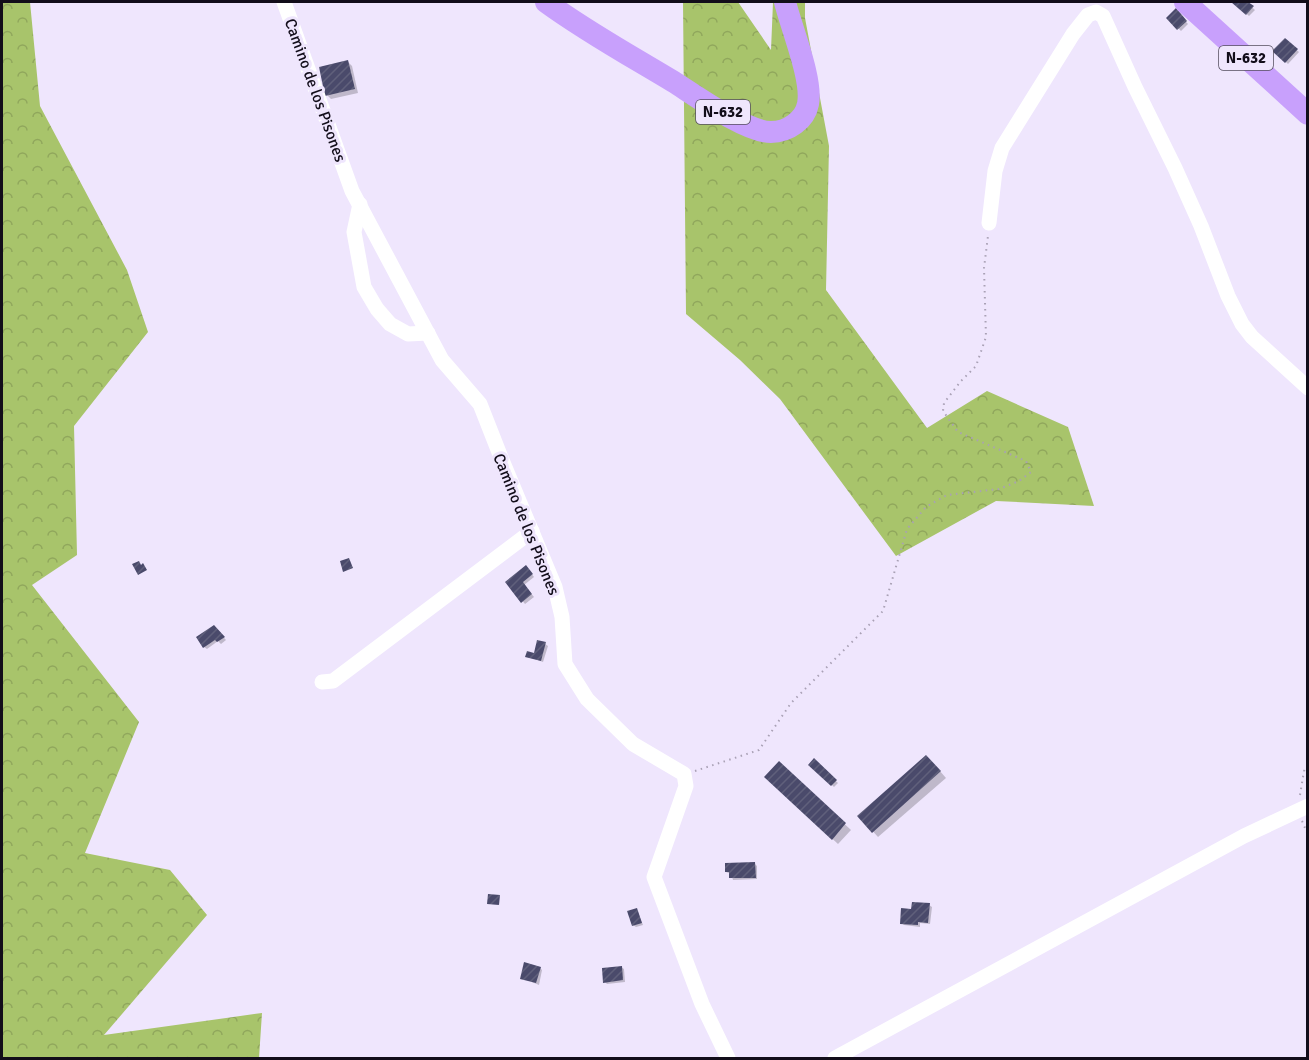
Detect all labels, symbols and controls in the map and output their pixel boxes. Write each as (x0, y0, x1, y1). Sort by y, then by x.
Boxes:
street label: Camino de los Pisones (280, 16, 350, 165)
road number: N-632 (1219, 46, 1273, 70)
road number: N-632 (696, 100, 750, 124)
street label: Camino de los Pisones (488, 451, 564, 598)

